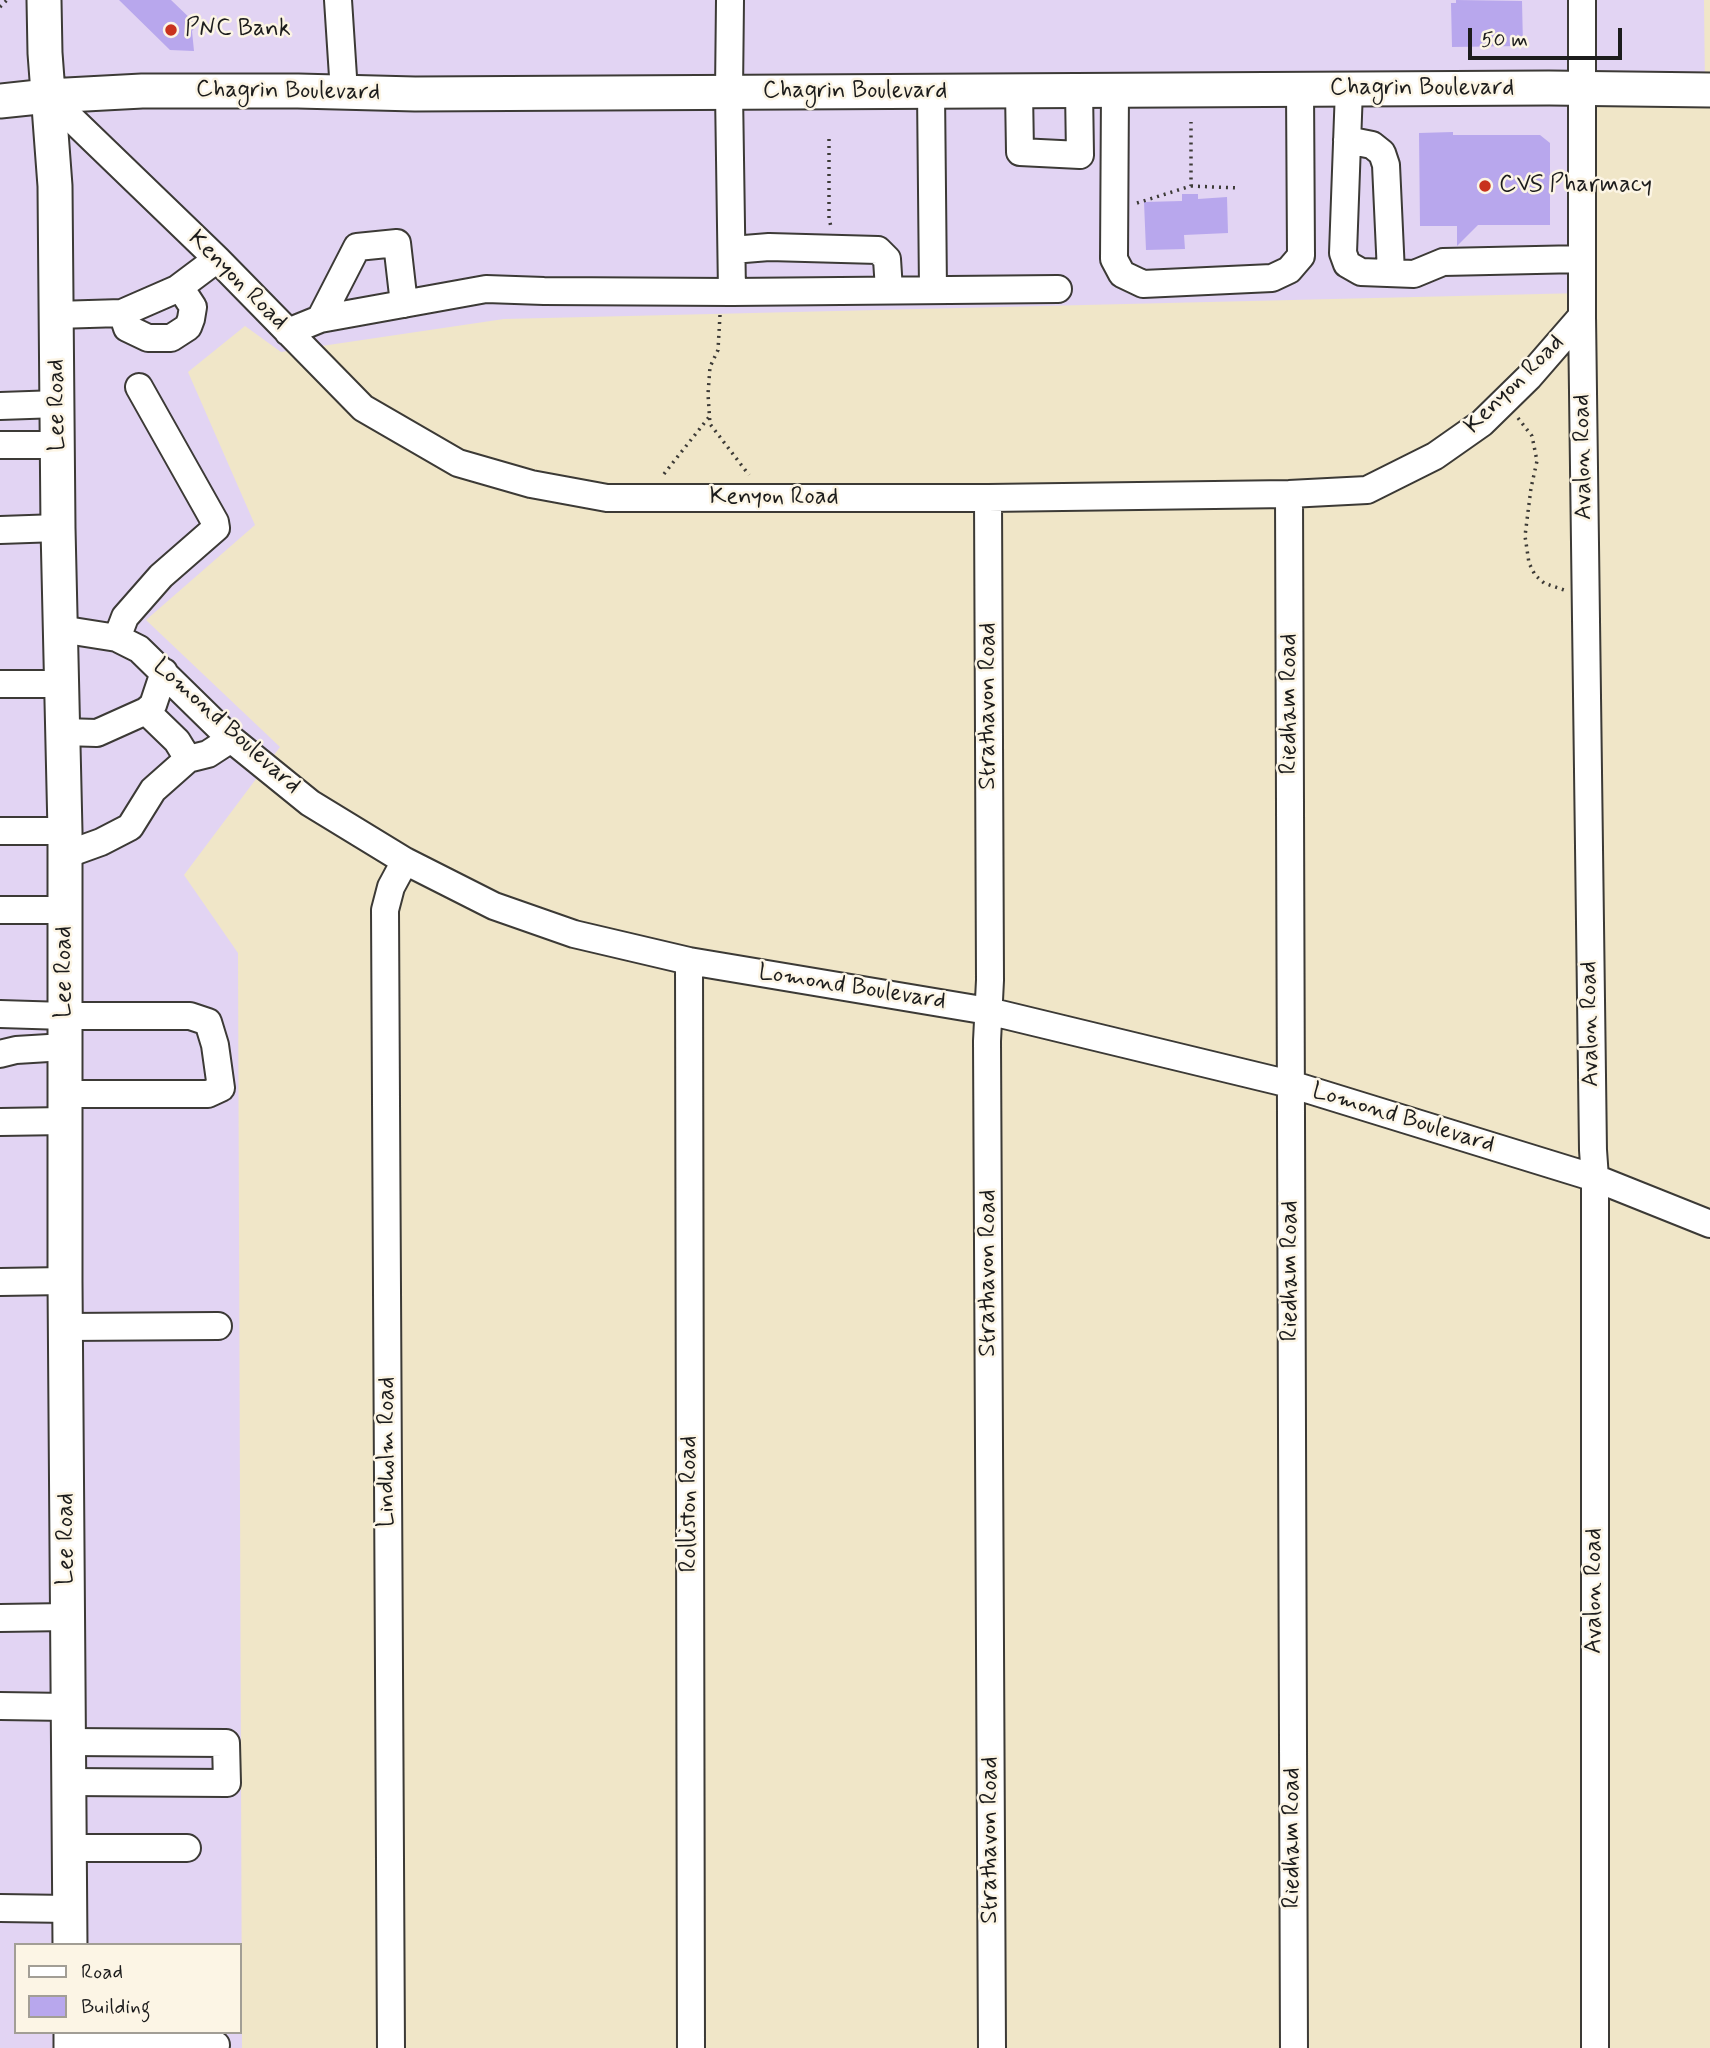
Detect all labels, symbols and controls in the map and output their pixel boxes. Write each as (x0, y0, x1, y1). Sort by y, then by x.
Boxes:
scale bar (1472, 14, 1626, 58)
place label: PNC Bank (185, 16, 291, 44)
marker: PNC Bank (163, 22, 179, 38)
text: 50 m (1481, 26, 1528, 54)
street label: Chagrin Boulevard (1330, 75, 1514, 103)
street label: Chagrin Boulevard (195, 76, 381, 108)
street label: Chagrin Boulevard (763, 78, 947, 106)
place label: CVS Pharmacy (1499, 172, 1652, 200)
marker: CVS Pharmacy (1477, 178, 1493, 194)
street label: Kenyon Road (181, 225, 293, 337)
street label: Kenyon Road (1459, 329, 1571, 441)
street label: Lee Road (43, 359, 73, 451)
street label: Avalon Road (1569, 394, 1599, 520)
street label: Kenyon Road (709, 484, 839, 512)
street label: Strathavon Road (975, 622, 1003, 790)
street label: Riedham Road (1276, 633, 1304, 775)
street label: Lomond Boulevard (146, 653, 306, 801)
street label: Lee Road (51, 926, 79, 1018)
street label: Lomond Boulevard (756, 959, 948, 1017)
street label: Avalon Road (1576, 961, 1606, 1087)
street label: Lomond Boulevard (1308, 1078, 1498, 1160)
street label: Strathavon Road (975, 1189, 1003, 1357)
street label: Riedham Road (1277, 1200, 1305, 1342)
street label: Lindholm Road (374, 1377, 402, 1527)
street label: Rolliston Road (676, 1436, 704, 1572)
street label: Lee Road (53, 1493, 81, 1585)
street label: Avalon Road (1581, 1528, 1609, 1654)
street label: Strathavon Road (977, 1756, 1005, 1924)
street label: Riedham Road (1279, 1767, 1307, 1909)
legend (14, 1943, 242, 2034)
text: Road (81, 1958, 123, 1986)
text: Building (81, 1993, 151, 2021)

